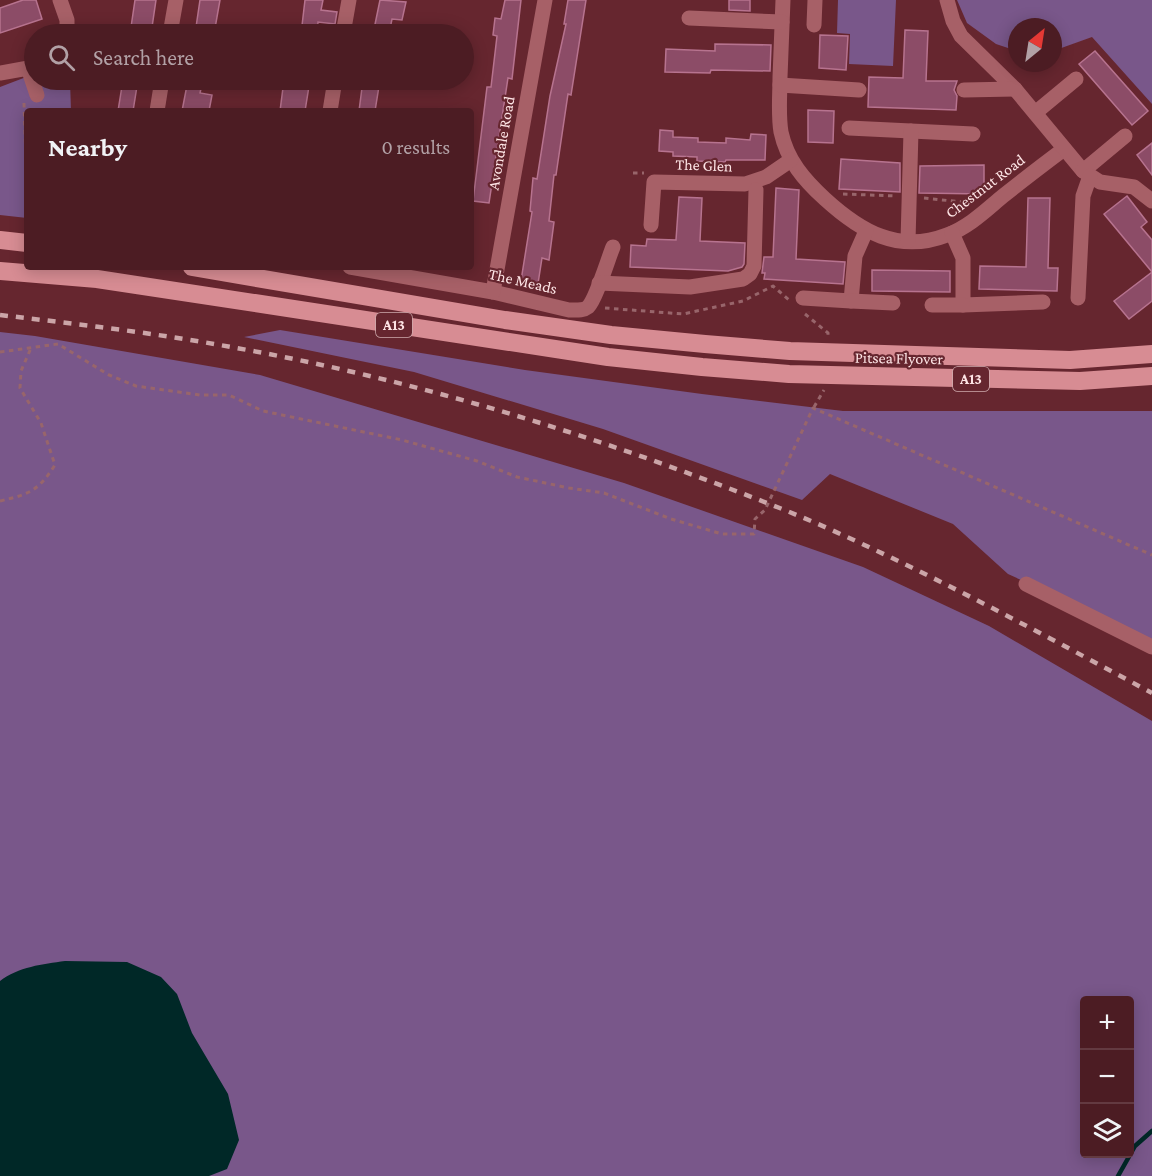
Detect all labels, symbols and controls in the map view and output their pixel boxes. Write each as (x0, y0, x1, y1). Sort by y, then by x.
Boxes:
north arrow (1008, 18, 1062, 72)
search box (24, 24, 474, 90)
icon: search (45, 41, 78, 74)
text: Search here (93, 45, 194, 70)
street label: Avondale Road (484, 94, 518, 191)
text: Nearby (48, 133, 127, 162)
text: 0 results (381, 136, 450, 158)
street label: Chestnut Road (942, 150, 1028, 221)
street label: The Glen (675, 156, 733, 175)
street label: The Meads (487, 265, 559, 297)
road number: A13 (376, 313, 412, 337)
street label: Pitsea Flyover (855, 349, 944, 368)
road number: A13 (953, 367, 989, 391)
map controls (1080, 996, 1134, 1158)
button: + (1080, 996, 1134, 1050)
button: − (1080, 1050, 1134, 1104)
button: layers (1080, 1104, 1134, 1158)

